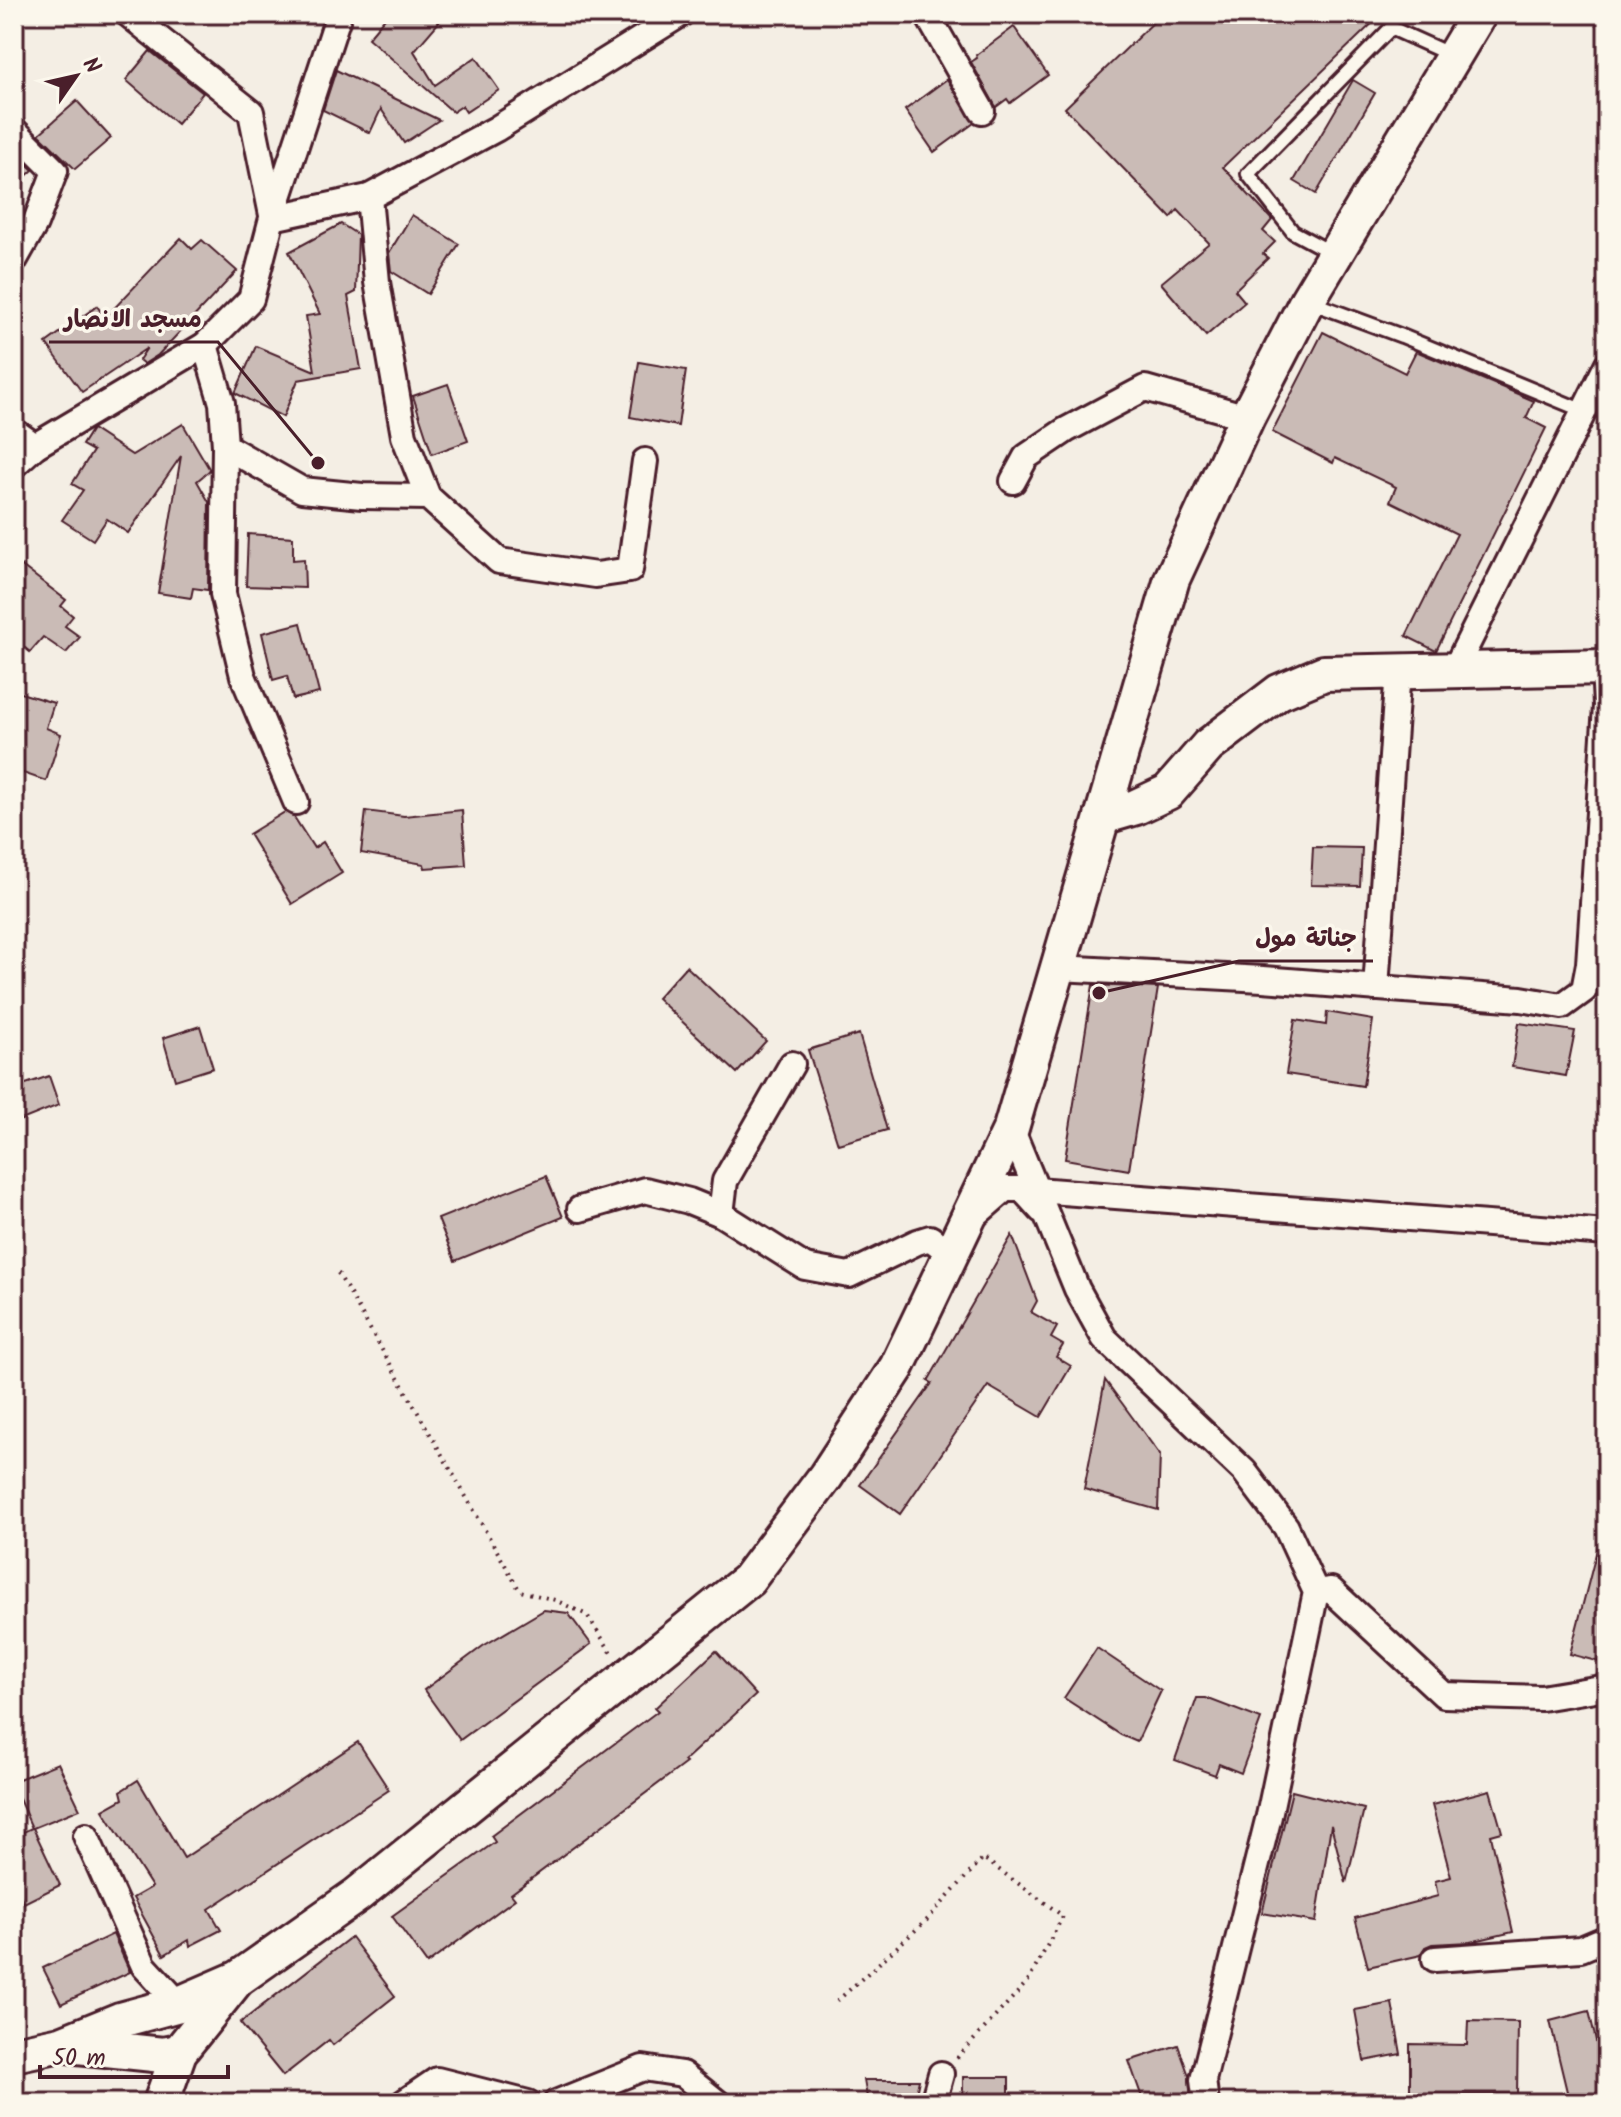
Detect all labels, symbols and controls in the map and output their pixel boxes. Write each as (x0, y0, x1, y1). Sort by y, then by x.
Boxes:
north arrow (36, 36, 116, 116)
text: N (72, 51, 109, 82)
callout: مسجد الانصار (49, 294, 218, 342)
text: مسجد الانصار (62, 301, 202, 340)
callout: جناتة مول (1239, 913, 1373, 961)
text: جناتة مول (1255, 920, 1357, 959)
scale bar (40, 2029, 228, 2079)
text: 50 m (52, 2039, 106, 2078)

